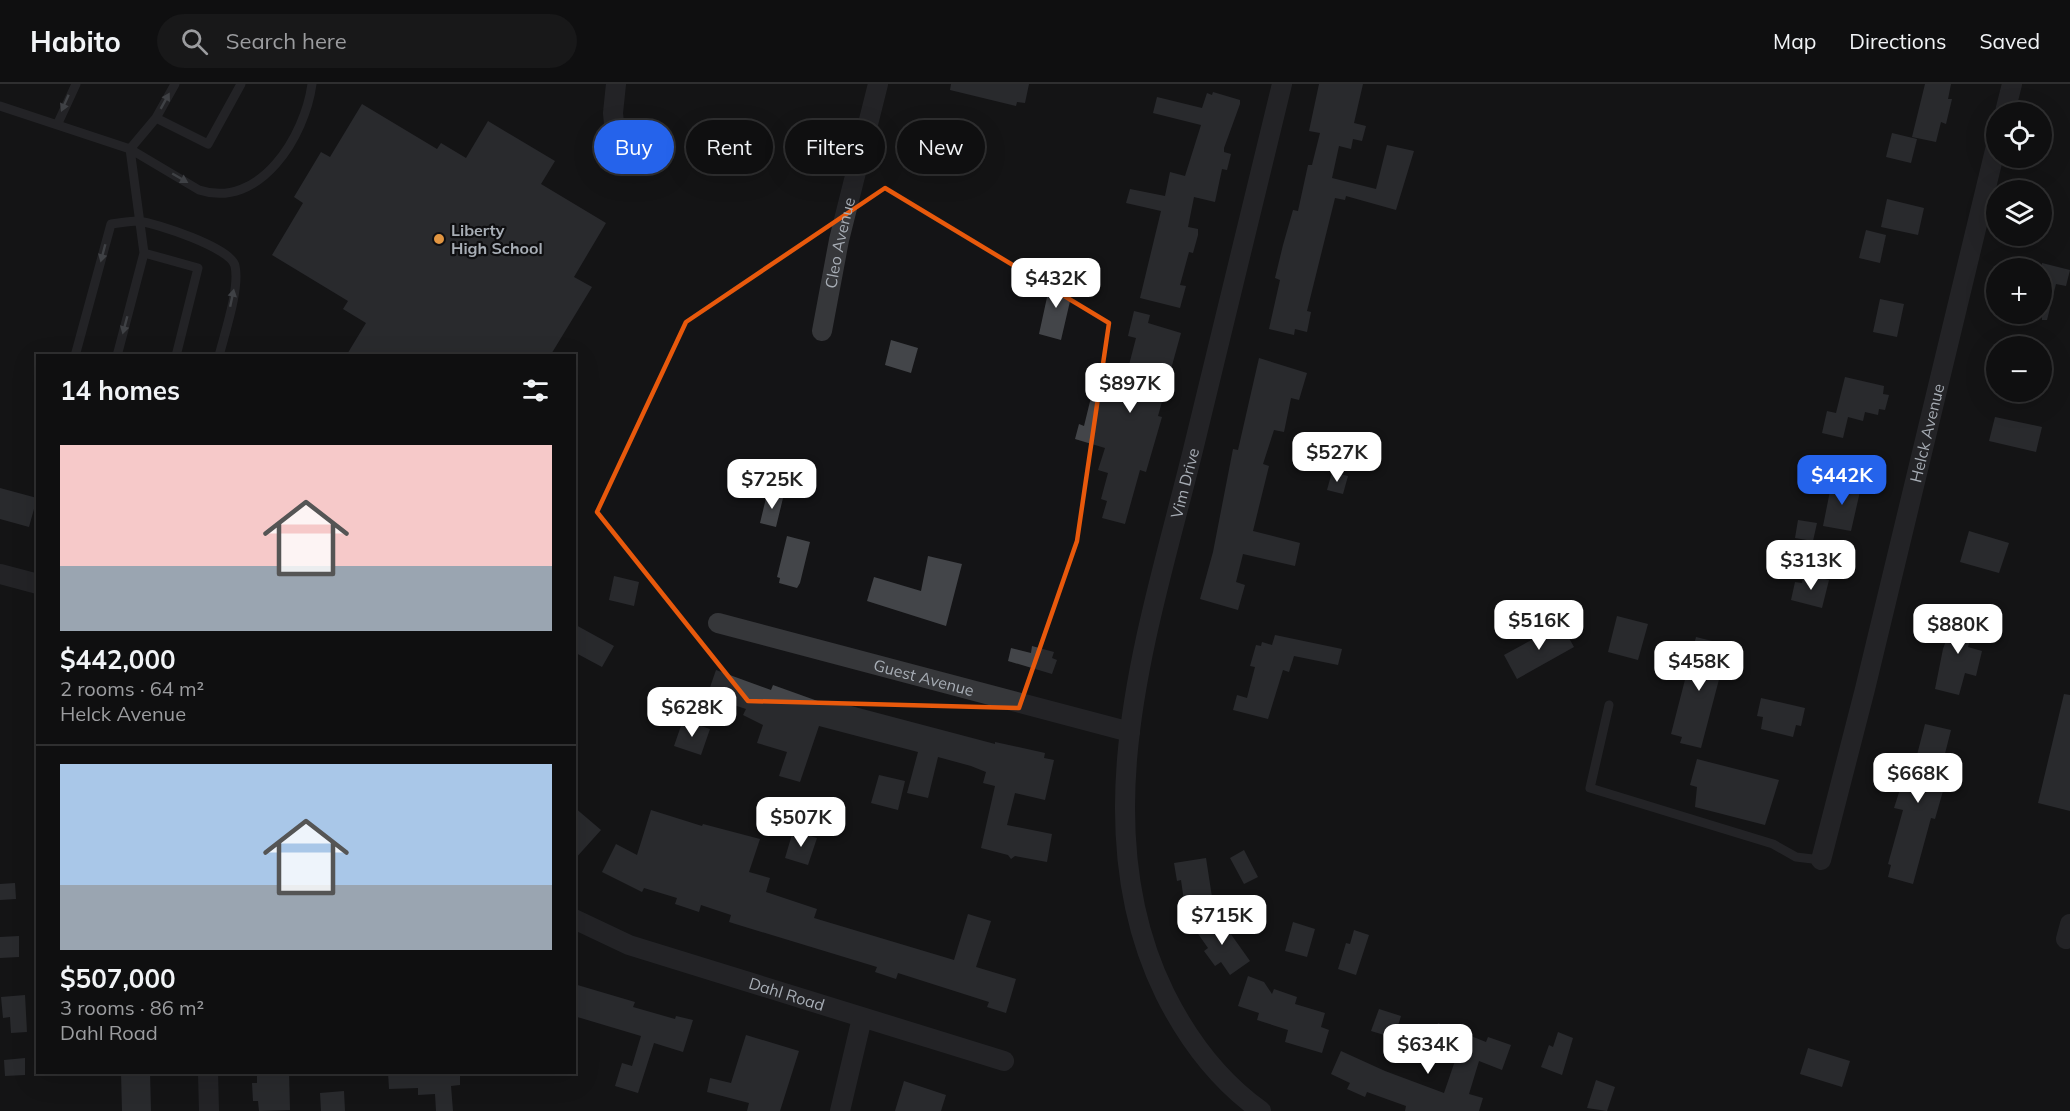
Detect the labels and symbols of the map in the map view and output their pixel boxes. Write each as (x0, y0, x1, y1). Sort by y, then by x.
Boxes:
one-way arrow (160, 92, 170, 109)
one-way arrow (60, 94, 70, 112)
one-way arrow (172, 173, 188, 184)
street label: Cleo Avenue (820, 195, 859, 290)
place label: Liberty High School (451, 220, 543, 258)
marker: Liberty High School (432, 232, 446, 246)
one-way arrow (98, 244, 107, 262)
pin: $432K (1014, 258, 1098, 309)
one-way arrow (228, 289, 237, 308)
one-way arrow (120, 316, 129, 334)
pin: $897K (1088, 363, 1172, 414)
street label: Helck Avenue (1905, 382, 1948, 484)
pin: $527K (1295, 432, 1379, 483)
street label: Vim Drive (1166, 446, 1203, 520)
pin: $442K (1800, 455, 1884, 506)
pin: $725K (730, 459, 814, 510)
pin: $313K (1769, 540, 1853, 591)
pin: $516K (1497, 600, 1581, 651)
pin: $880K (1916, 604, 2000, 655)
pin: $458K (1657, 641, 1741, 692)
street label: Guest Avenue (872, 655, 976, 700)
pin: $628K (650, 687, 734, 738)
pin: $668K (1876, 753, 1960, 804)
pin: $507K (759, 797, 843, 848)
pin: $715K (1180, 895, 1264, 946)
street label: Dahl Road (746, 973, 827, 1015)
pin: $634K (1386, 1024, 1470, 1075)

